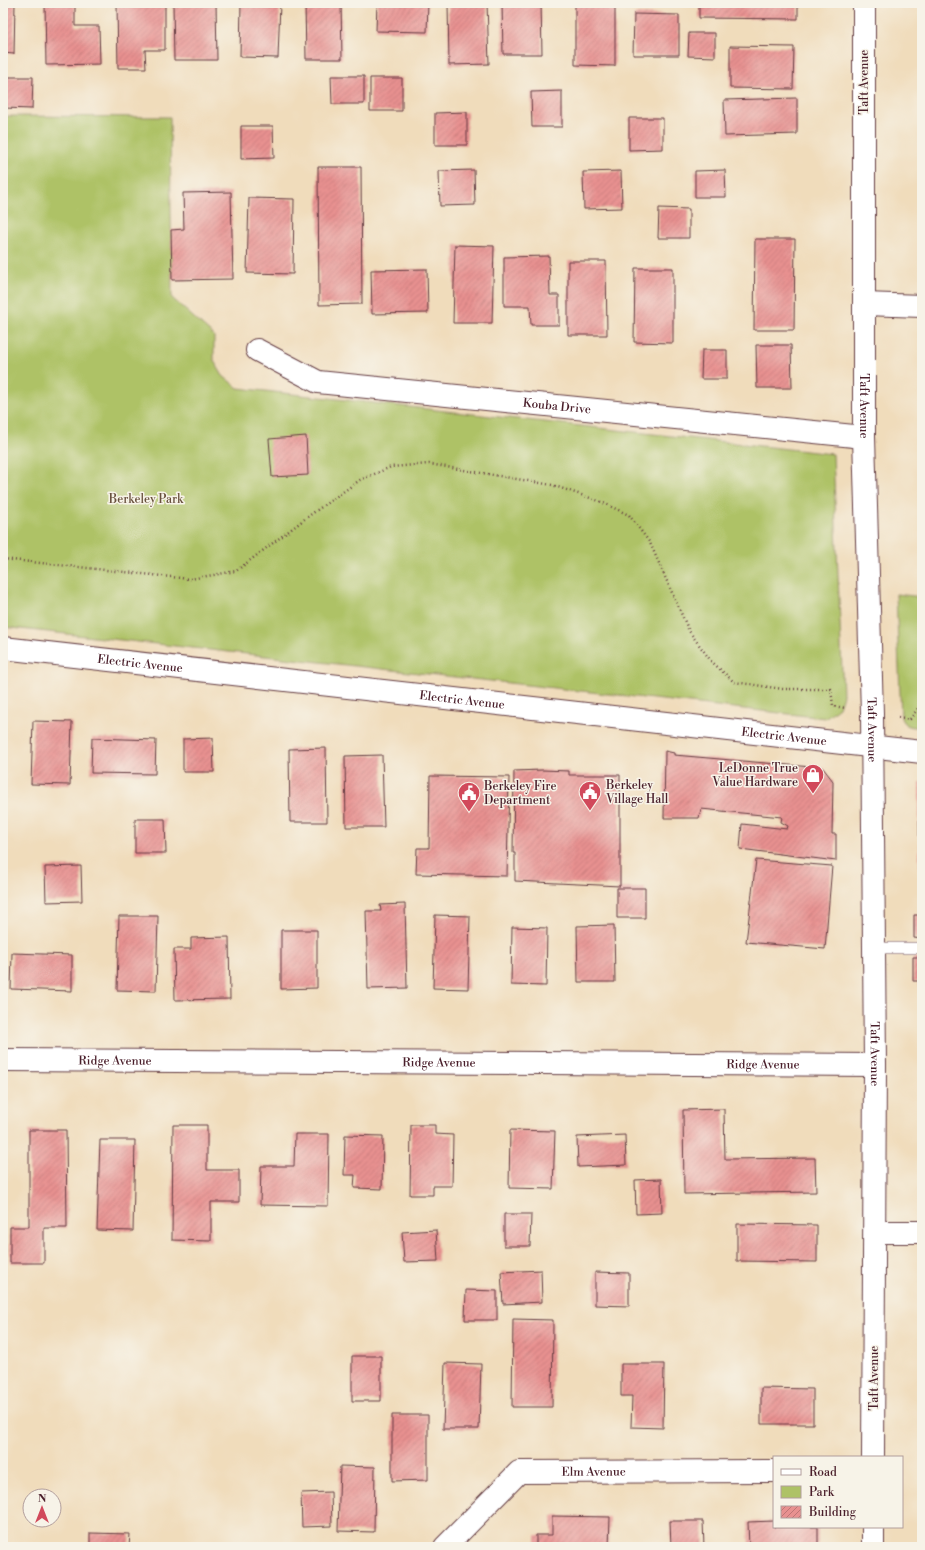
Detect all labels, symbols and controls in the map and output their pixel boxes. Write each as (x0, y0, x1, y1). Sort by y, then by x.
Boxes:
street label: Taft Avenue (857, 50, 872, 114)
street label: Taft Avenue (857, 374, 872, 438)
street label: Kouba Drive (522, 395, 592, 417)
park label: Berkeley Park (108, 492, 184, 507)
street label: Electric Avenue (97, 651, 184, 676)
street label: Electric Avenue (419, 688, 506, 712)
street label: Taft Avenue (864, 697, 880, 762)
street label: Electric Avenue (741, 724, 827, 749)
place label: LeDonne True Value Hardware (711, 761, 798, 790)
shop icon: LeDonne True Value Hardware (800, 762, 826, 795)
place label: Berkeley Village Hall (605, 778, 669, 807)
place label: Berkeley Fire Department (483, 779, 557, 808)
public building icon: Berkeley Village Hall (577, 779, 603, 812)
public building icon: Berkeley Fire Department (456, 780, 482, 813)
street label: Taft Avenue (867, 1021, 883, 1086)
street label: Ridge Avenue (78, 1053, 152, 1068)
street label: Ridge Avenue (402, 1055, 476, 1070)
street label: Ridge Avenue (726, 1057, 800, 1072)
street label: Taft Avenue (867, 1346, 882, 1410)
legend (773, 1456, 903, 1528)
street label: Elm Avenue (561, 1464, 626, 1479)
text: Road (809, 1465, 837, 1480)
text: Park (809, 1485, 835, 1500)
north arrow (22, 1488, 62, 1528)
text: N (38, 1492, 47, 1506)
text: Building (808, 1505, 857, 1520)

